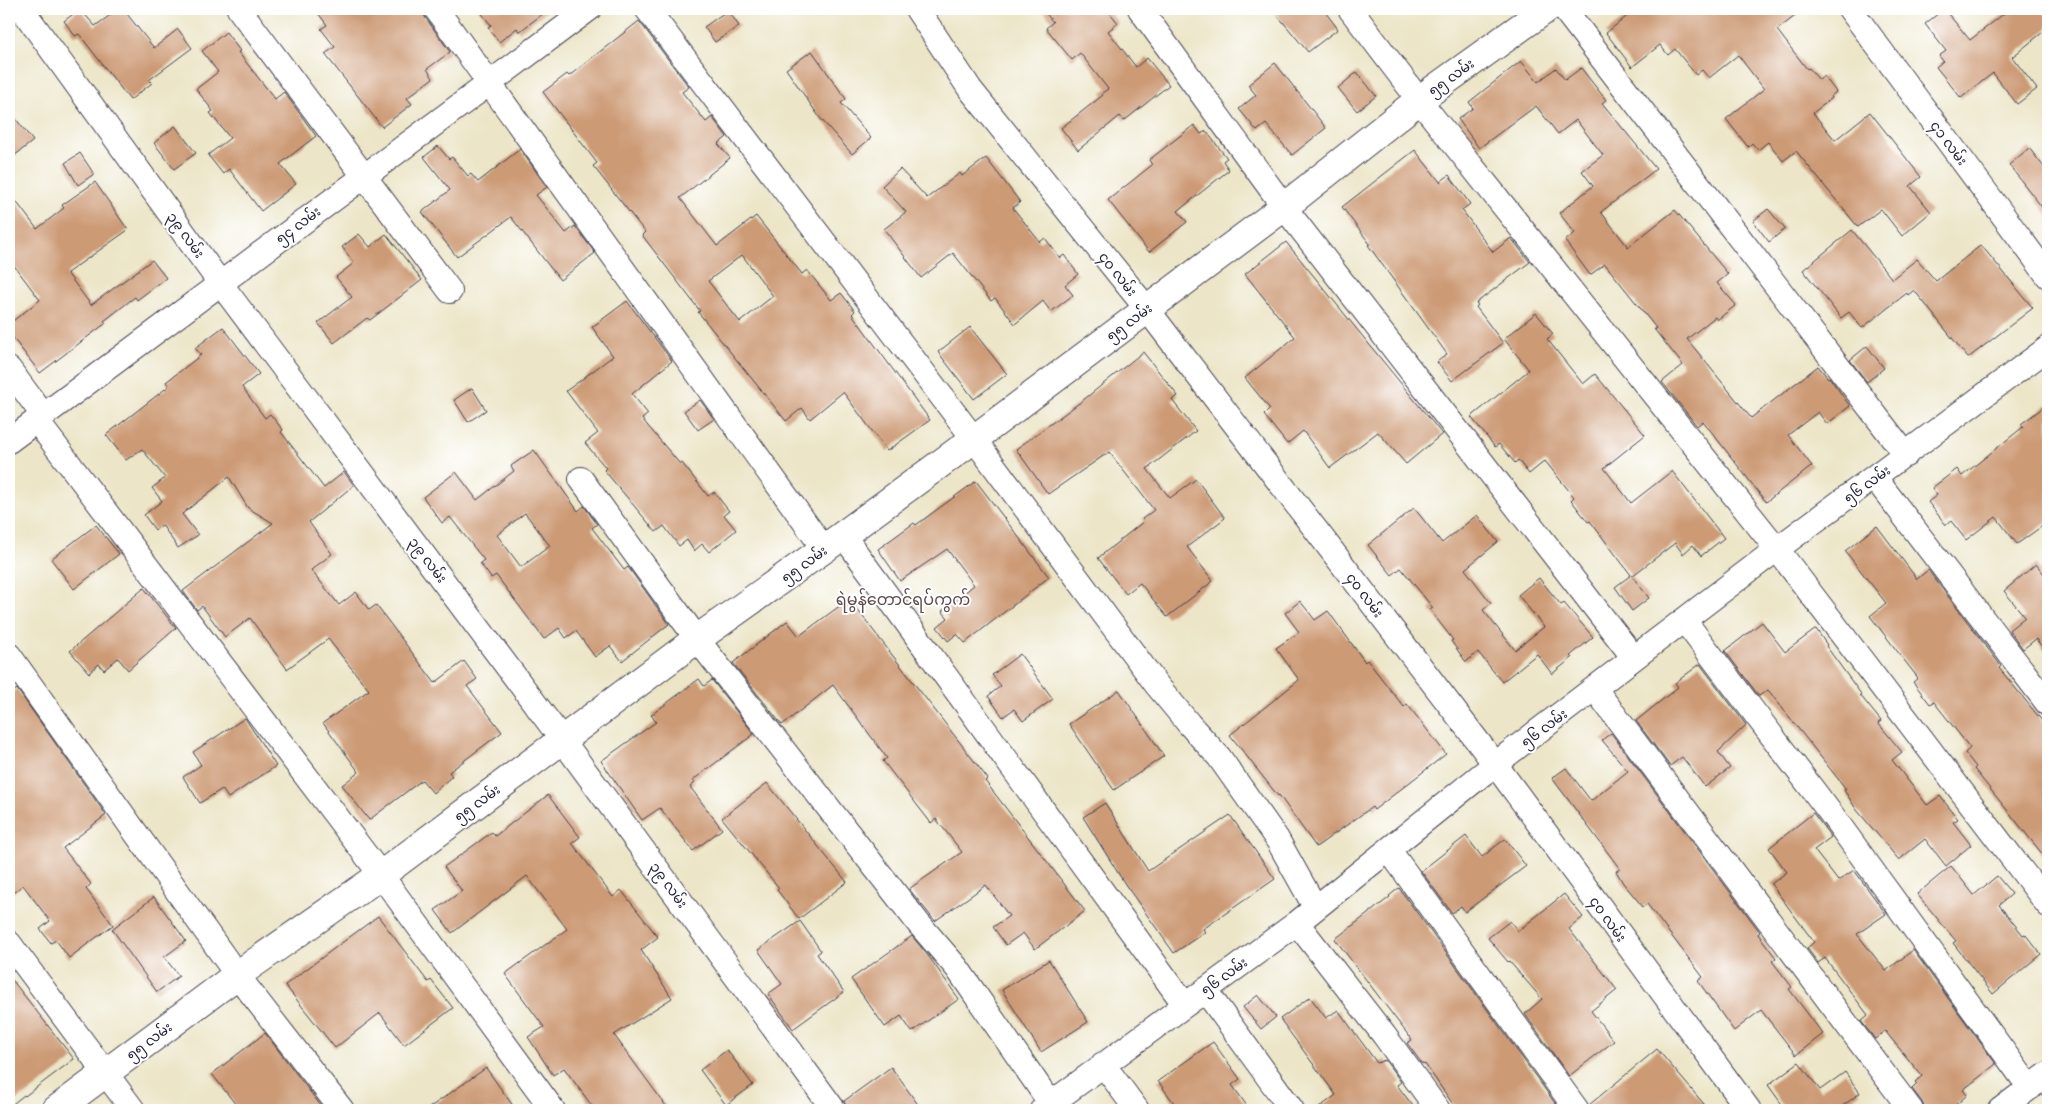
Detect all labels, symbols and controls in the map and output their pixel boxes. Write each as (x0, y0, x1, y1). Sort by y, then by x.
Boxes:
street label: ၅၅ လမ်း (1424, 53, 1479, 102)
street label: ၄၁ လမ်း (1924, 117, 1972, 171)
street label: ၅၄ လမ်း (271, 201, 326, 250)
street label: ၃၉ လမ်း (161, 208, 210, 263)
street label: ၄၀ လမ်း (1092, 248, 1142, 302)
street label: ၅၅ လမ်း (1102, 298, 1157, 347)
street label: ၅၆ လမ်း (1840, 460, 1896, 509)
street label: ၃၉ လမ်း (403, 533, 452, 588)
street label: ၅၅ လမ်း (777, 540, 832, 589)
street label: ၄၀ လမ်း (1340, 568, 1389, 623)
district label: ရဲမွန်တောင်ရပ်ကွက် (836, 588, 970, 613)
street label: ၅၆ လမ်း (1517, 704, 1573, 754)
street label: ၅၅ လမ်း (450, 779, 505, 828)
street label: ၃၉ လမ်း (644, 858, 693, 913)
street label: ၄၀ လမ်း (1583, 892, 1631, 947)
street label: ၅၆ လမ်း (1197, 952, 1253, 1001)
street label: ၅၅ လမ်း (122, 1017, 177, 1066)

